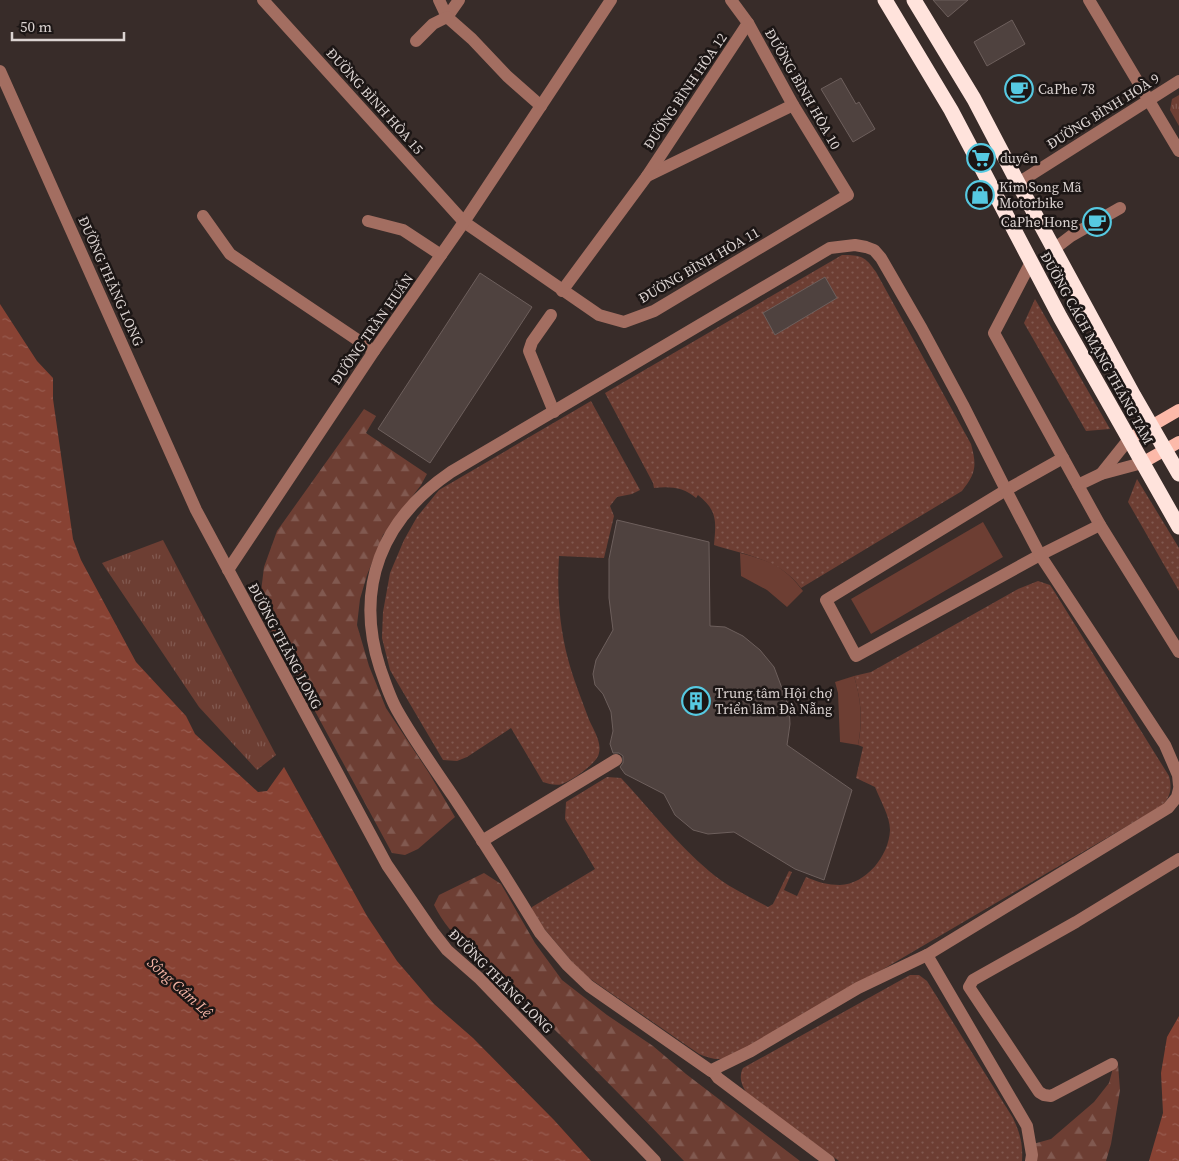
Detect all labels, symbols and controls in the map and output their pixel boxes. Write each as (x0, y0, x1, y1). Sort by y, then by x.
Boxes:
scale bar (12, 10, 125, 42)
text: 50 m (20, 16, 52, 37)
street label: ĐƯỜNG BÌNH HÒA 10 (760, 25, 846, 153)
street label: ĐƯỜNG BÌNH HÒA 12 (639, 29, 731, 153)
street label: ĐƯỜNG BÌNH HÒA 15 (322, 44, 428, 158)
street label: ĐƯỜNG BÌNH HOÀ 9 (1043, 68, 1163, 154)
cafe icon: CaPhe 78 (1004, 74, 1034, 104)
place label: CaPhe 78 (1038, 79, 1095, 99)
supermarket icon: duyên (966, 143, 996, 173)
place label: duyên (1000, 148, 1039, 168)
place label: Kim Song Mã Motorbike (999, 177, 1083, 213)
shop icon: Kim Song Mã Motorbike (965, 180, 995, 210)
cafe icon: CaPhe Hong (1082, 207, 1112, 237)
place label: CaPhe Hong (1001, 212, 1078, 232)
street label: ĐƯỜNG THĂNG LONG (73, 213, 149, 350)
street label: ĐƯỜNG BÌNH HÒA 11 (635, 222, 763, 308)
street label: ĐƯỜNG CÁCH MẠNG THÁNG TÁM (1036, 248, 1158, 448)
street label: ĐƯỜNG TRẦN HUẤN (326, 269, 418, 389)
street label: ĐƯỜNG THĂNG LONG (243, 579, 327, 713)
place label: Trung tâm Hội chợ Triển lãm Đà Nẵng (715, 683, 833, 719)
building icon: Trung tâm Hội chợ Triển lãm Đà Nẵng (681, 686, 711, 716)
street label: ĐƯỜNG THĂNG LONG (444, 924, 558, 1038)
water label: Sông Cẩm Lệ (143, 952, 218, 1022)

